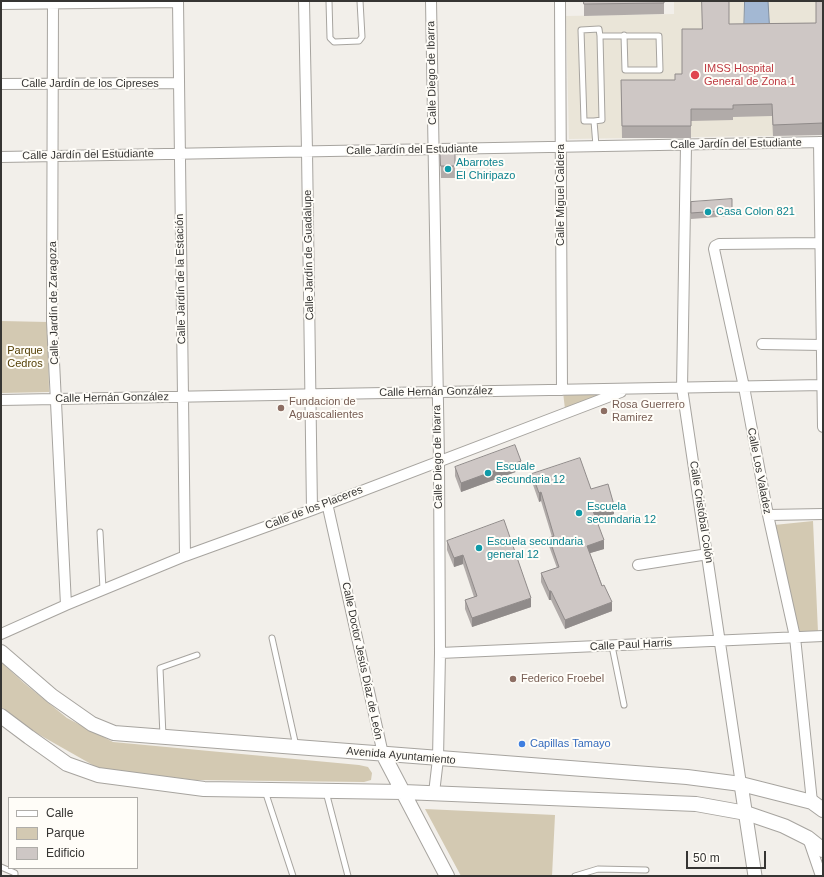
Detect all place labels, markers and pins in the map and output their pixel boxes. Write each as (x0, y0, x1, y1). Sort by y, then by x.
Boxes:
place label: IMSS Hospital General de Zona 1 (704, 62, 796, 88)
marker: IMSS Hospital General de Zona 1 (689, 69, 701, 81)
place label: Abarrotes El Chiripazo (456, 156, 515, 182)
marker: Abarrotes El Chiripazo (443, 164, 453, 174)
place label: Casa Colon 821 (716, 205, 795, 219)
marker: Casa Colon 821 (703, 207, 713, 217)
place label: Fundacion de Aguascalientes (289, 395, 364, 421)
place label: Rosa Guerrero Ramirez (612, 398, 685, 424)
marker: Fundacion de Aguascalientes (276, 403, 286, 413)
marker: Rosa Guerrero Ramirez (599, 406, 609, 416)
place label: Escuale secundaria 12 (496, 460, 565, 486)
marker: Escuale secundaria 12 (483, 468, 493, 478)
place label: Escuela secundaria 12 (587, 500, 656, 526)
marker: Escuela secundaria 12 (574, 508, 584, 518)
place label: Escuela secundaria general 12 (487, 535, 583, 561)
marker: Escuela secundaria general 12 (474, 543, 484, 553)
place label: Federico Froebel (521, 672, 604, 686)
marker: Federico Froebel (508, 674, 518, 684)
place label: Capillas Tamayo (530, 737, 611, 751)
marker: Capillas Tamayo (517, 739, 527, 749)

